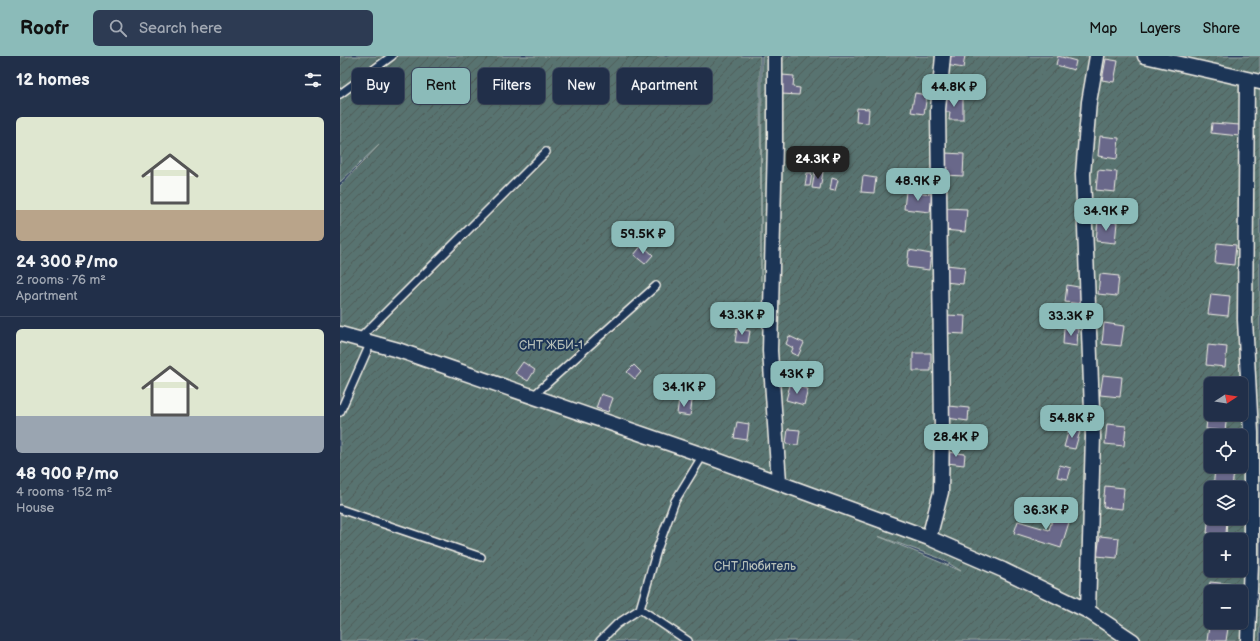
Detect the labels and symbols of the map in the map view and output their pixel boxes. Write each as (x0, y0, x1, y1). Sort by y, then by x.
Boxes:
pin: 44.8K ₽ (917, 74, 991, 108)
pin: 24.3K ₽ (781, 146, 855, 180)
pin: 48.9K ₽ (881, 168, 955, 202)
pin: 34.9K ₽ (1069, 198, 1143, 232)
pin: 59.5K ₽ (606, 221, 680, 255)
pin: 43.3K ₽ (705, 302, 779, 336)
pin: 33.3K ₽ (1034, 303, 1108, 337)
park label: СНТ ЖБИ-1 (519, 338, 583, 353)
pin: 43K ₽ (769, 361, 825, 395)
pin: 34.1K ₽ (647, 374, 721, 408)
north arrow (1204, 377, 1248, 421)
pin: 54.8K ₽ (1035, 405, 1109, 439)
pin: 28.4K ₽ (919, 424, 993, 458)
pin: 36.3K ₽ (1009, 497, 1083, 531)
park label: СНТ Любитель (714, 559, 796, 574)

